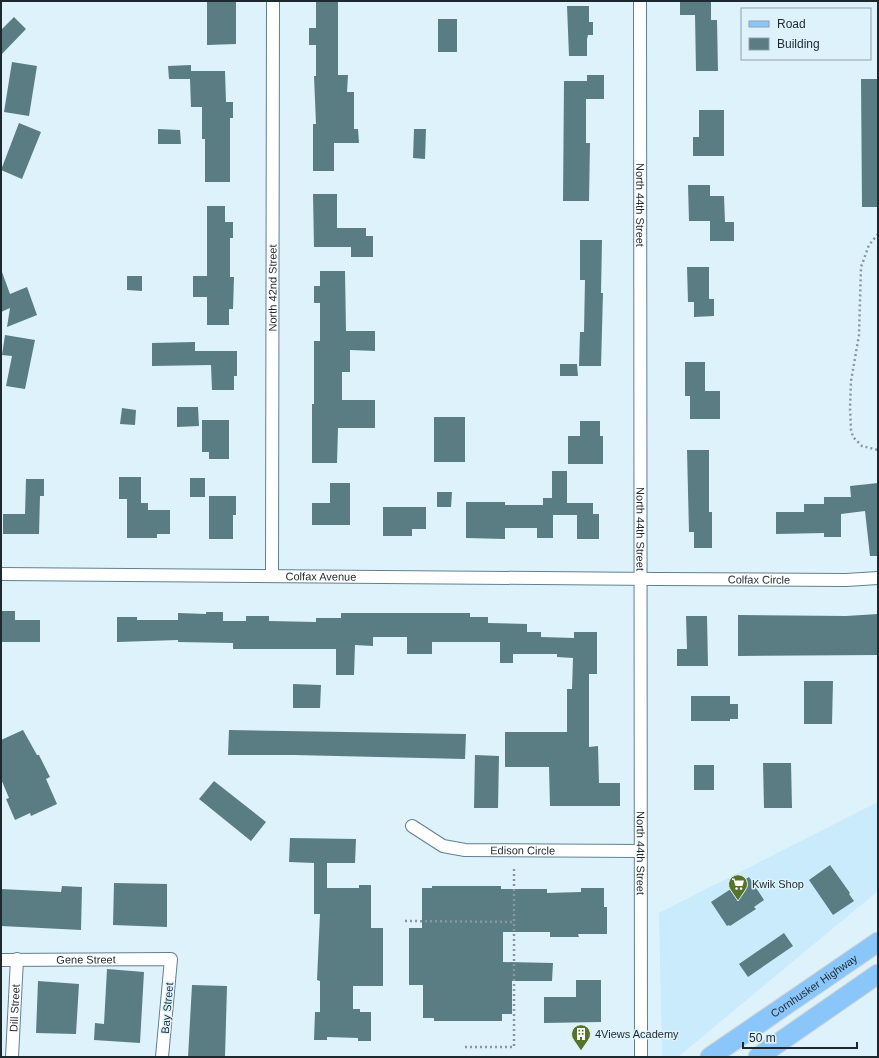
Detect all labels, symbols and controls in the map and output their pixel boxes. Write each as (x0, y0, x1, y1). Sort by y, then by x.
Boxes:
legend (741, 8, 871, 60)
text: Road (777, 17, 806, 31)
text: Building (777, 37, 820, 51)
street label: North 44th Street (634, 163, 646, 247)
street label: North 42nd Street (266, 245, 279, 331)
street label: North 44th Street (634, 487, 647, 571)
street label: Colfax Avenue (286, 570, 356, 583)
street label: Colfax Circle (728, 573, 790, 586)
street label: North 44th Street (635, 811, 647, 895)
street label: Edison Circle (490, 844, 555, 857)
supermarket icon: Kwik Shop (727, 873, 749, 901)
place label: Kwik Shop (752, 878, 804, 890)
street label: Cornhusker Highway (768, 952, 860, 1020)
street label: Gene Street (56, 953, 116, 966)
street label: Bay Street (159, 982, 175, 1034)
street label: Dill Street (7, 984, 22, 1032)
building icon: 4Views Academy (570, 1023, 592, 1051)
scale bar (743, 1024, 857, 1050)
place label: 4Views Academy (595, 1028, 679, 1040)
text: 50 m (749, 1031, 776, 1045)

